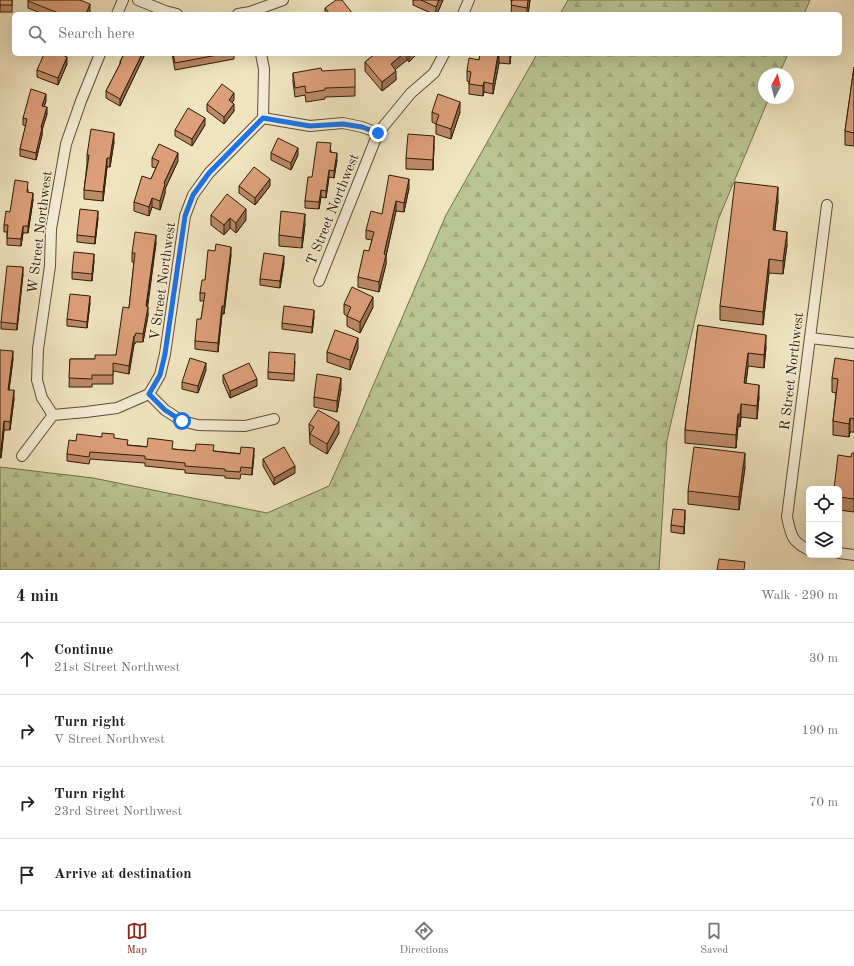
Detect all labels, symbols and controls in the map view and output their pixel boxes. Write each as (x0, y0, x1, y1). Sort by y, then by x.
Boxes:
search box (12, 12, 842, 56)
icon: search (26, 23, 48, 45)
text: Search here (58, 27, 135, 42)
north arrow (758, 68, 794, 104)
route end (369, 124, 387, 142)
street label: T Street Northwest (304, 152, 362, 267)
street label: W Street Northwest (26, 170, 54, 294)
street label: V Street Northwest (148, 221, 178, 341)
street label: R Street Northwest (778, 311, 806, 431)
route start (173, 412, 191, 430)
map controls (806, 486, 842, 558)
button: locate (806, 486, 842, 522)
button: layers (806, 522, 842, 558)
text: 4 min (16, 588, 59, 605)
text: Walk · 290 m (761, 589, 838, 602)
text: Continue (54, 643, 113, 658)
icon: ahead (16, 648, 38, 670)
text: 30 m (809, 652, 838, 665)
text: 21st Street Northwest (54, 661, 180, 674)
text: Turn right (54, 715, 125, 730)
icon: right (16, 720, 38, 742)
text: 190 m (801, 724, 838, 737)
text: V Street Northwest (54, 733, 165, 746)
text: Turn right (54, 787, 125, 802)
icon: right (16, 792, 38, 814)
text: 70 m (809, 796, 838, 809)
text: 23rd Street Northwest (54, 805, 182, 818)
icon: arrive (16, 864, 38, 886)
text: Arrive at destination (54, 867, 192, 882)
tab: Map (126, 920, 148, 958)
tab: Directions (400, 920, 448, 958)
tab: Saved (700, 920, 728, 958)

